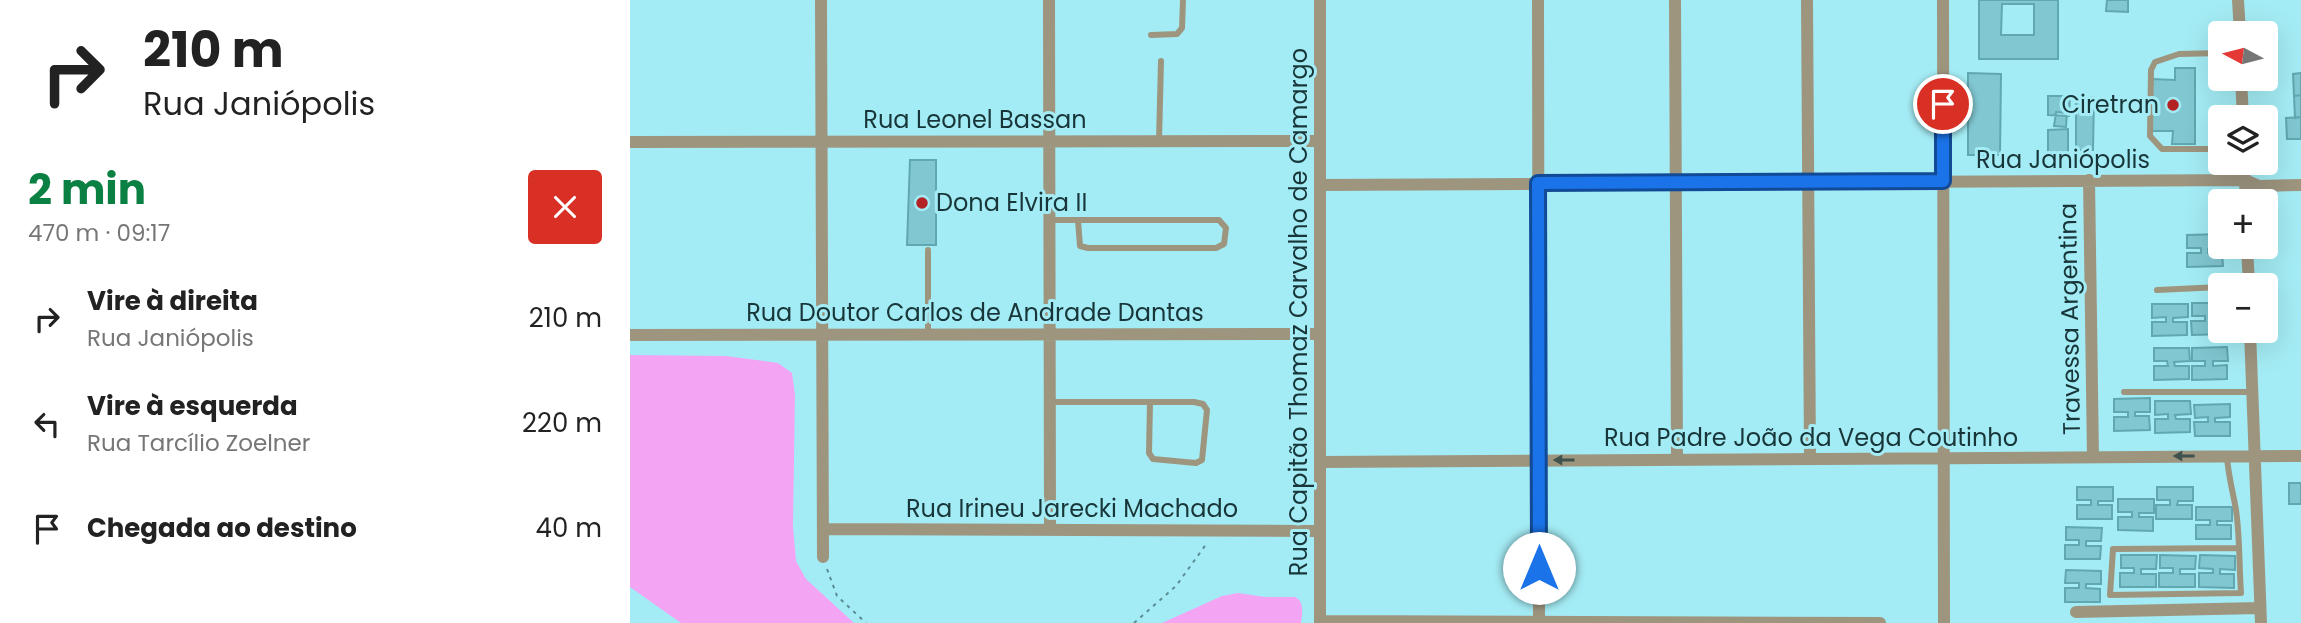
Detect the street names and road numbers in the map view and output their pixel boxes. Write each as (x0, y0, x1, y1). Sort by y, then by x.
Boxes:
street label: Rua Capitão Thomaz Carvalho de Camargo (1282, 48, 1315, 576)
street label: Rua Leonel Bassan (863, 103, 1087, 136)
street label: Rua Janiópolis (1976, 143, 2150, 176)
street label: Travessa Argentina (2051, 203, 2088, 435)
street label: Rua Doutor Carlos de Andrade Dantas (746, 296, 1204, 329)
street label: Rua Padre João da Vega Coutinho (1604, 421, 2018, 454)
street label: Rua Irineu Jarecki Machado (906, 492, 1238, 525)

